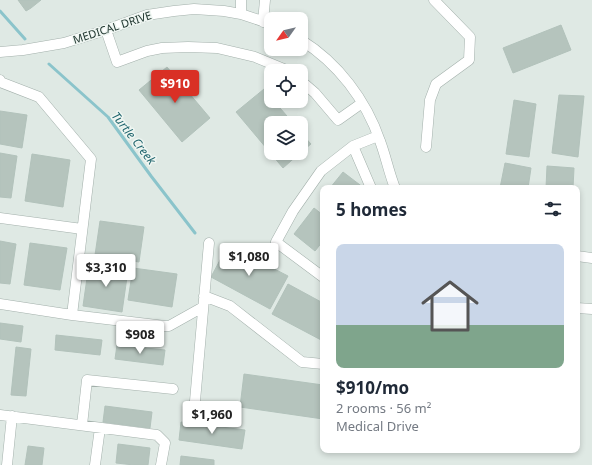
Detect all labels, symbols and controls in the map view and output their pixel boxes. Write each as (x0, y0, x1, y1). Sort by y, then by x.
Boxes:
street label: MEDICAL DRIVE (71, 7, 153, 47)
north arrow (264, 12, 308, 56)
map controls (264, 12, 308, 160)
button: locate (264, 64, 308, 108)
pin: $910 (151, 70, 199, 104)
text: $910 (160, 74, 190, 92)
water label: Turtle Creek (108, 108, 161, 169)
button: layers (264, 116, 308, 160)
text: 5 homes (336, 198, 407, 221)
icon: filters (542, 198, 564, 220)
pin: $1,080 (216, 243, 282, 277)
text: $1,080 (229, 247, 269, 265)
pin: $3,310 (73, 254, 139, 288)
text: $3,310 (86, 258, 126, 276)
icon: home (414, 270, 486, 342)
pin: $908 (116, 321, 164, 355)
text: $908 (125, 325, 155, 343)
text: $910/mo (336, 376, 409, 399)
text: 2 rooms · 56 m² (336, 399, 431, 417)
pin: $1,960 (179, 401, 245, 435)
text: $1,960 (192, 405, 232, 423)
text: Medical Drive (336, 417, 419, 435)

